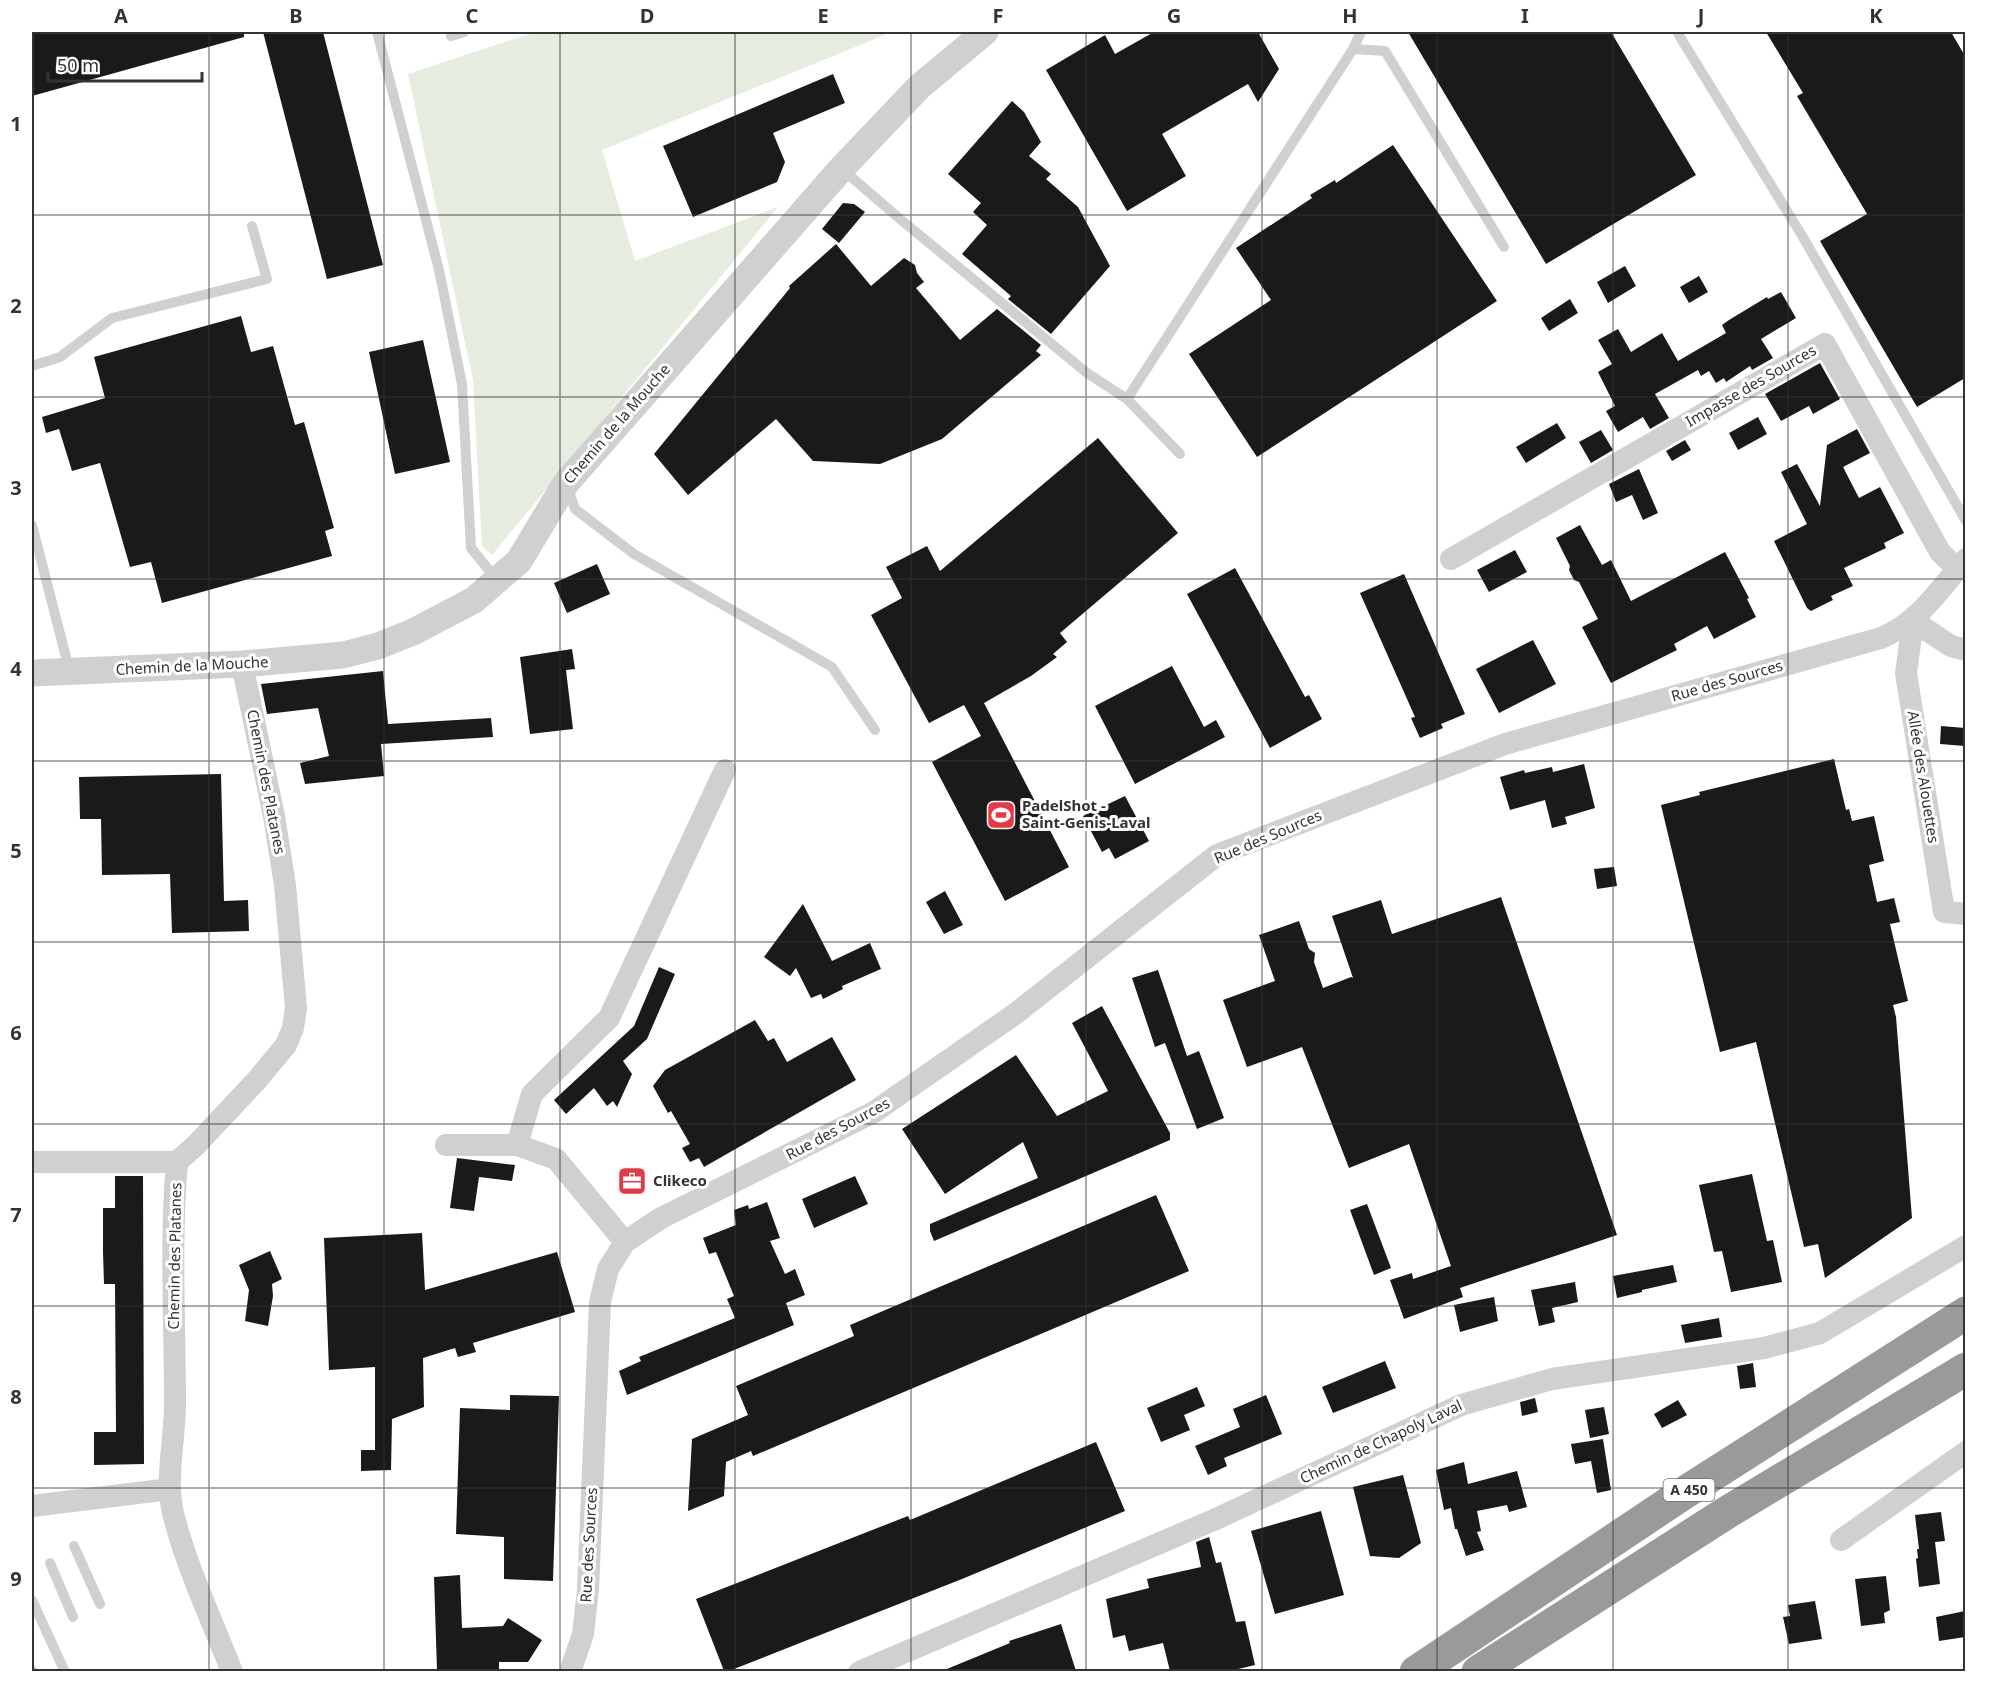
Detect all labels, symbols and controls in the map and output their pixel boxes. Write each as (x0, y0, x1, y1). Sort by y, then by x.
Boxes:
text: A (114, 2, 128, 29)
text: B (289, 2, 303, 29)
text: C (466, 2, 479, 29)
text: D (640, 2, 654, 29)
text: E (817, 2, 829, 29)
text: F (993, 2, 1003, 29)
text: G (1167, 2, 1181, 29)
text: H (1342, 2, 1358, 29)
text: I (1521, 2, 1529, 29)
text: J (1696, 2, 1704, 29)
text: K (1869, 2, 1883, 29)
scale bar (48, 45, 202, 83)
text: 50 m (57, 53, 99, 77)
text: 1 (10, 110, 22, 137)
text: 2 (10, 292, 22, 319)
street label: Impasse des Sources (1682, 340, 1819, 431)
street label: Chemin de la Mouche (559, 359, 674, 488)
text: 3 (10, 474, 22, 501)
street label: Chemin de la Mouche (115, 651, 269, 679)
text: 4 (10, 655, 22, 682)
street label: Rue des Sources (1669, 655, 1785, 706)
street label: Chemin des Platanes (243, 708, 291, 856)
street label: Allée des Alouettes (1904, 709, 1944, 844)
place label: PadelShot - Saint-Genis-Laval (1022, 795, 1151, 832)
sports icon: PadelShot - Saint-Genis-Laval (985, 799, 1017, 831)
street label: Rue des Sources (1211, 804, 1324, 868)
text: 5 (10, 837, 22, 864)
text: 6 (10, 1019, 22, 1046)
street label: Rue des Sources (782, 1092, 893, 1164)
office icon: Clikeco (616, 1165, 648, 1197)
place label: Clikeco (653, 1170, 707, 1190)
street label: Chemin des Platanes (163, 1182, 185, 1330)
text: 7 (10, 1201, 22, 1228)
text: 8 (10, 1383, 22, 1410)
street label: Chemin de Chapoly Laval (1296, 1395, 1465, 1488)
road number: A 450 (1664, 1479, 1714, 1501)
street label: Rue des Sources (575, 1487, 601, 1603)
text: 9 (10, 1565, 22, 1592)

